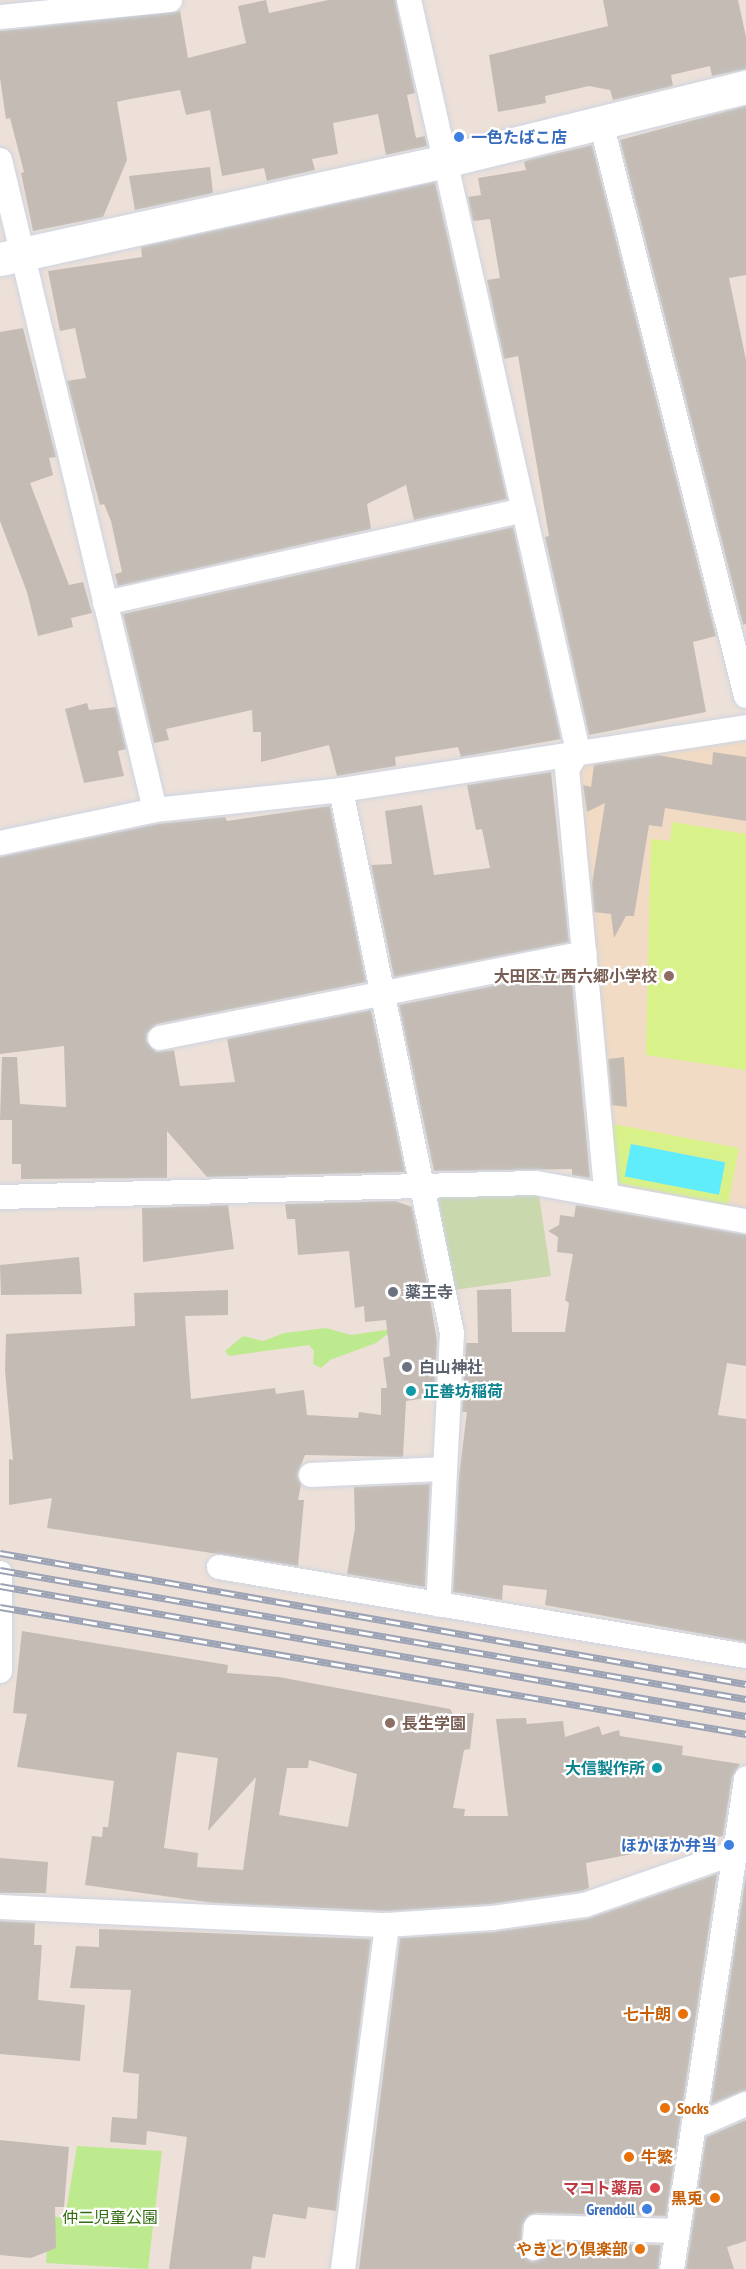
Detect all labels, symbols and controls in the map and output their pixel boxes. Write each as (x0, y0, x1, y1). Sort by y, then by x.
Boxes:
place label: 一色たばこ店 (471, 127, 567, 147)
marker: 一色たばこ店 (452, 130, 466, 144)
place label: 大田区立 西六郷小学校 (494, 966, 657, 986)
marker: 大田区立 西六郷小学校 (662, 969, 676, 983)
place label: 薬王寺 (405, 1282, 453, 1302)
marker: 薬王寺 (386, 1285, 400, 1299)
place label: 白山神社 (419, 1357, 483, 1377)
marker: 白山神社 (400, 1360, 414, 1374)
place label: 正善坊稲荷 (423, 1381, 503, 1401)
marker: 正善坊稲荷 (404, 1384, 418, 1398)
place label: 長生学園 (402, 1713, 466, 1733)
marker: 長生学園 (383, 1716, 397, 1730)
place label: 大信製作所 (565, 1758, 645, 1778)
marker: 大信製作所 (650, 1761, 664, 1775)
place label: ほかほか弁当 (621, 1835, 717, 1855)
marker: ほかほか弁当 (722, 1838, 736, 1852)
place label: 七十朗 (623, 2004, 671, 2024)
marker: 七十朗 (676, 2007, 690, 2021)
place label: Socks (677, 2098, 709, 2118)
marker: Socks (658, 2101, 672, 2115)
place label: 牛繁 (641, 2147, 673, 2167)
marker: 牛繁 (622, 2150, 636, 2164)
place label: マコト薬局 (563, 2178, 643, 2198)
marker: マコト薬局 (648, 2181, 662, 2195)
place label: 黒兎 (671, 2188, 703, 2208)
marker: 黒兎 (708, 2191, 722, 2205)
place label: Grendoll (586, 2199, 635, 2219)
marker: Grendoll (640, 2202, 654, 2216)
park label: 仲二児童公園 (62, 2207, 158, 2227)
place label: やきとり倶楽部 (516, 2239, 628, 2259)
marker: やきとり倶楽部 (633, 2242, 647, 2256)

